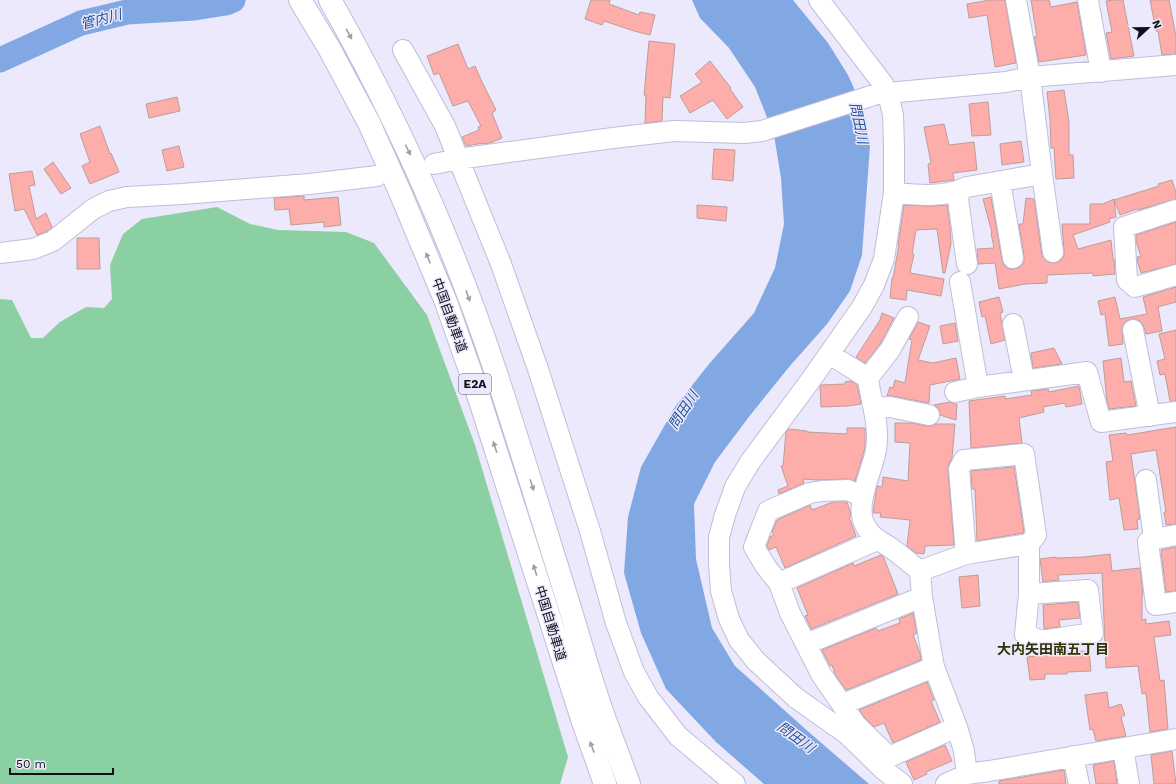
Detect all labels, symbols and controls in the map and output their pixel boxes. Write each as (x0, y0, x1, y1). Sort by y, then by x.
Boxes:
water label: 管内川 (79, 5, 125, 32)
north arrow (1128, 8, 1168, 48)
text: N (1149, 18, 1164, 31)
one-way arrow (345, 28, 352, 40)
water label: 問田川 (847, 101, 872, 147)
one-way arrow (405, 144, 411, 156)
one-way arrow (425, 252, 431, 264)
street label: 中国自動車道 (429, 276, 470, 354)
one-way arrow (466, 290, 472, 302)
road number: E2A (459, 374, 491, 394)
water label: 問田川 (665, 386, 702, 432)
one-way arrow (492, 440, 498, 452)
one-way arrow (529, 480, 535, 492)
one-way arrow (532, 564, 538, 576)
street label: 中国自動車道 (532, 584, 569, 663)
district label: 大内矢田南五丁目 (997, 641, 1109, 657)
water label: 問田川 (774, 718, 819, 757)
one-way arrow (588, 741, 594, 753)
scale bar (10, 750, 113, 776)
text: 50 m (16, 757, 46, 771)

